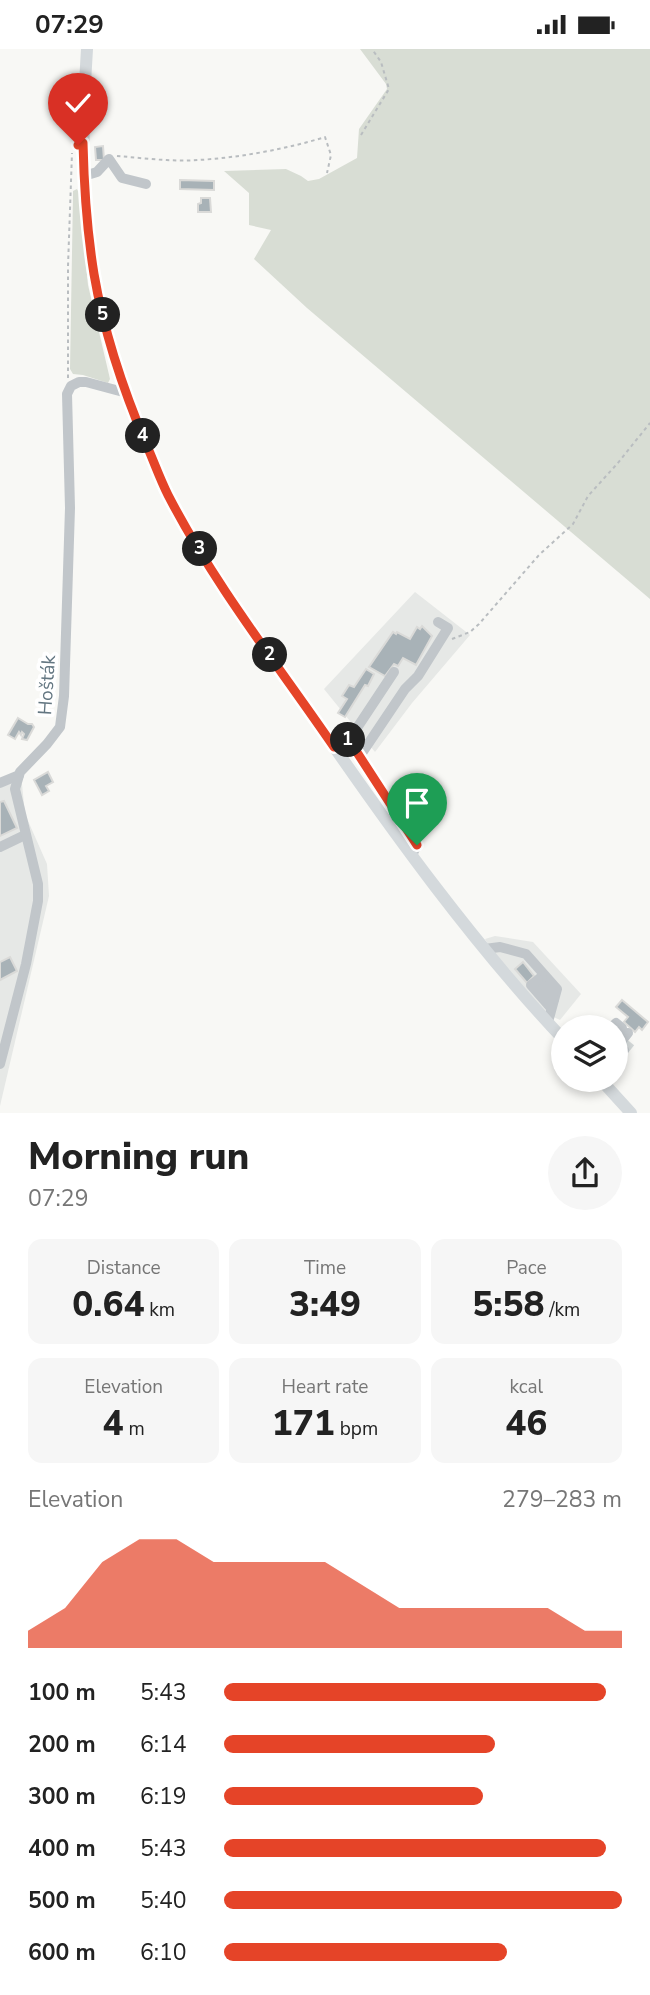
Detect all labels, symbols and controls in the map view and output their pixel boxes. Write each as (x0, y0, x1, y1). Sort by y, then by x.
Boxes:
text: 07:29 (35, 7, 104, 42)
pin (48, 73, 108, 145)
icon: check (59, 84, 97, 122)
pin: 5 (86, 297, 120, 333)
text: 5 (97, 301, 108, 327)
pin: 4 (125, 419, 160, 453)
text: 4 (137, 422, 148, 448)
pin: 3 (182, 531, 218, 567)
text: 3 (194, 535, 205, 561)
pin: 2 (252, 637, 288, 673)
text: 2 (264, 641, 275, 667)
street label: Hošták (32, 654, 62, 716)
pin: 1 (330, 723, 366, 757)
text: 1 (342, 726, 353, 752)
pin (387, 773, 447, 845)
icon: arrive (398, 784, 436, 822)
map controls (551, 1015, 628, 1092)
button: layers (551, 1015, 628, 1092)
text: Morning run (28, 1131, 249, 1182)
button: share (548, 1136, 622, 1210)
text: 07:29 (28, 1183, 88, 1214)
text: Distance (87, 1255, 161, 1281)
text: Time (304, 1255, 346, 1281)
text: Pace (506, 1255, 547, 1281)
text: 0.64 (72, 1281, 144, 1328)
text: 3:49 (289, 1281, 361, 1328)
text: 5:58 (472, 1281, 544, 1328)
text: km (144, 1297, 175, 1323)
text: /km (544, 1297, 580, 1323)
text: Elevation (84, 1374, 163, 1400)
text: Heart rate (282, 1374, 368, 1400)
text: kcal (509, 1374, 543, 1400)
text: 4 (103, 1400, 124, 1447)
text: 171 (272, 1400, 335, 1447)
text: 46 (505, 1400, 547, 1447)
text: m (124, 1416, 145, 1442)
text: bpm (335, 1416, 378, 1442)
text: Elevation (28, 1484, 123, 1515)
text: 279–283 m (502, 1484, 622, 1515)
text: 100 m (28, 1677, 96, 1708)
text: 5:43 (140, 1677, 187, 1708)
text: 200 m (28, 1729, 96, 1760)
text: 6:14 (140, 1729, 187, 1760)
text: 300 m (28, 1781, 96, 1812)
text: 6:19 (140, 1781, 187, 1812)
text: 400 m (28, 1833, 96, 1864)
text: 5:43 (140, 1833, 187, 1864)
text: 500 m (28, 1885, 96, 1916)
text: 5:40 (140, 1885, 187, 1916)
text: 600 m (28, 1937, 96, 1968)
text: 6:10 (140, 1937, 187, 1968)

